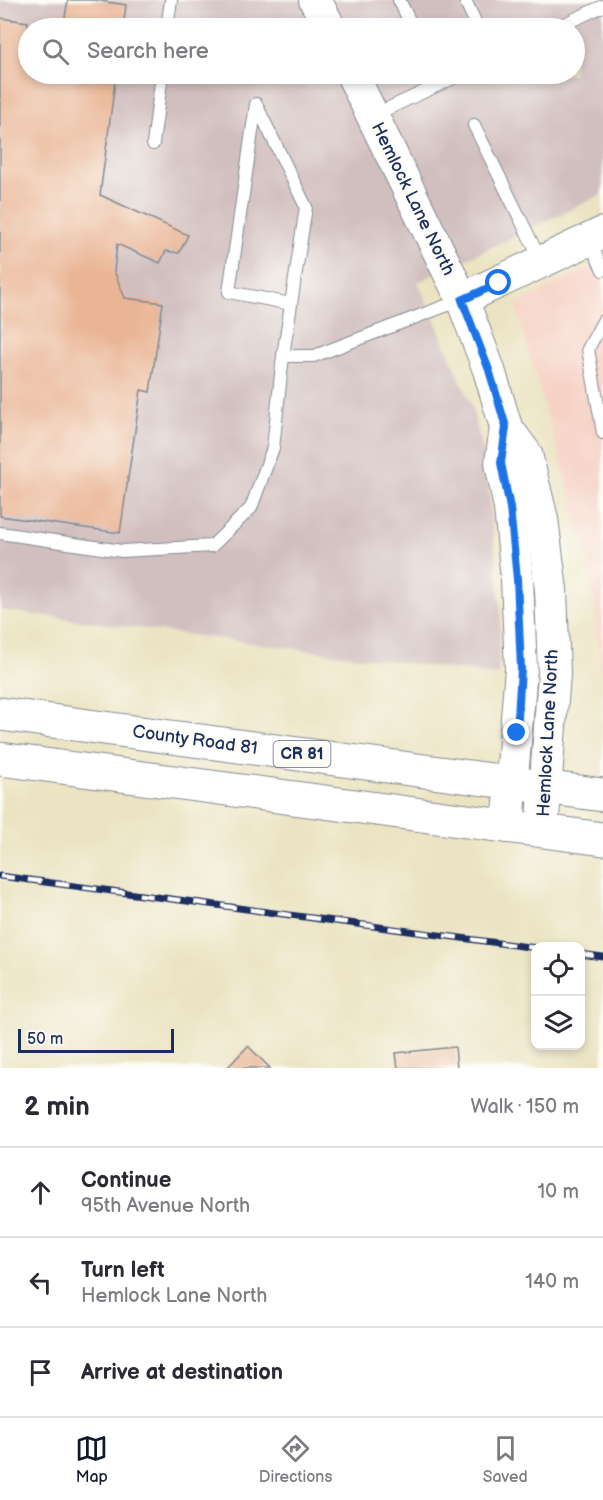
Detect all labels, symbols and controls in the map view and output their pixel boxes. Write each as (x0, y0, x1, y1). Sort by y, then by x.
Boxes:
search box (18, 18, 585, 84)
icon: search (39, 35, 72, 68)
text: Search here (87, 38, 209, 65)
street label: Hemlock Lane North (367, 119, 459, 279)
route start (485, 269, 511, 295)
street label: Hemlock Lane North (533, 649, 563, 817)
route end (503, 719, 529, 745)
street label: County Road 81 (131, 721, 259, 759)
road number: CR 81 (274, 741, 330, 767)
map controls (531, 942, 585, 1050)
button: locate (531, 942, 585, 996)
button: layers (531, 996, 585, 1050)
scale bar (18, 1026, 174, 1054)
text: 50 m (27, 1030, 63, 1049)
text: 2 min (24, 1092, 90, 1123)
text: Walk · 150 m (470, 1095, 579, 1119)
text: Continue (81, 1167, 171, 1194)
icon: ahead (24, 1176, 57, 1209)
text: 10 m (538, 1180, 579, 1204)
text: 95th Avenue North (81, 1194, 250, 1218)
text: Turn left (81, 1257, 165, 1284)
icon: left (24, 1266, 57, 1299)
text: 140 m (525, 1270, 579, 1294)
text: Hemlock Lane North (81, 1284, 267, 1308)
icon: arrive (24, 1356, 57, 1389)
text: Arrive at destination (81, 1359, 283, 1386)
tab: Map (75, 1432, 108, 1487)
tab: Directions (259, 1432, 332, 1487)
tab: Saved (483, 1432, 528, 1487)

